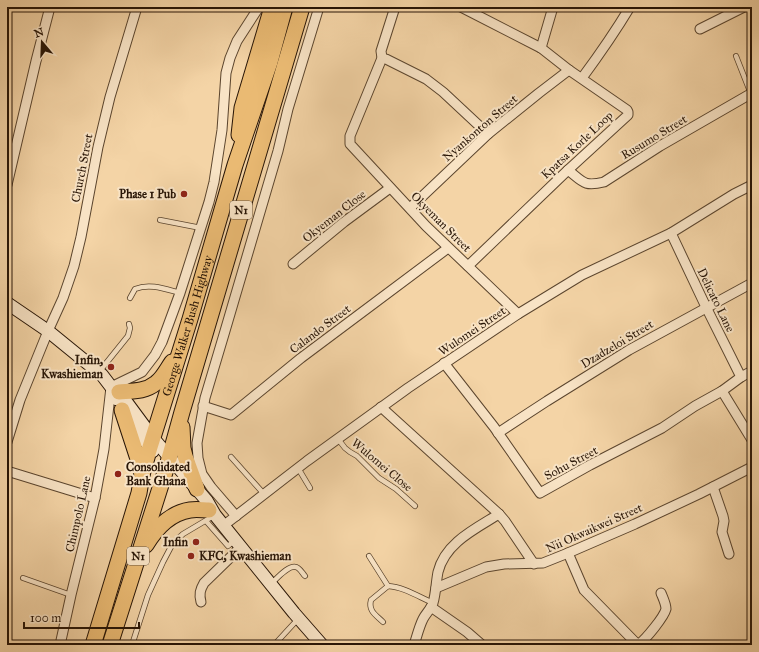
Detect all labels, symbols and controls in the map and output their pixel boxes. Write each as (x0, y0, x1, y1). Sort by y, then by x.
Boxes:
north arrow (22, 22, 62, 62)
text: N (32, 25, 46, 41)
street label: Nyankonton Street (440, 91, 521, 164)
street label: Kpatsa Korle Loop (538, 108, 616, 182)
street label: Rusumo Street (619, 112, 690, 162)
street label: Church Street (68, 132, 96, 204)
place label: Phase 1 Pub (119, 187, 176, 201)
street label: Okyeman Close (300, 187, 368, 245)
marker: Phase 1 Pub (179, 189, 189, 199)
street label: Okyeman Street (408, 189, 474, 255)
road number: N1 (230, 201, 252, 219)
street label: George Walker Bush Highway (159, 253, 215, 398)
street label: Delicato Lane (694, 266, 738, 334)
street label: Calando Street (287, 301, 354, 356)
street label: Wulomei Street (436, 303, 509, 359)
street label: Dzadzeloi Street (578, 317, 656, 371)
place label: Infin, Kwashieman (41, 353, 103, 381)
marker: Infin, Kwashieman (106, 362, 116, 372)
street label: Wulomei Close (349, 436, 415, 494)
street label: Sohu Street (542, 443, 601, 483)
place label: Consolidated Bank Ghana (126, 460, 191, 488)
marker: Consolidated Bank Ghana (113, 469, 123, 479)
street label: Chimpolo Lane (62, 475, 94, 553)
street label: Nii Okwaikwei Street (544, 500, 645, 556)
place label: Infin (163, 535, 189, 549)
marker: Infin (191, 537, 201, 547)
road number: N1 (127, 547, 149, 565)
place label: KFC, Kwashieman (199, 549, 292, 563)
marker: KFC, Kwashieman (186, 551, 196, 561)
scale bar (24, 604, 139, 630)
text: 100 m (30, 611, 61, 625)

